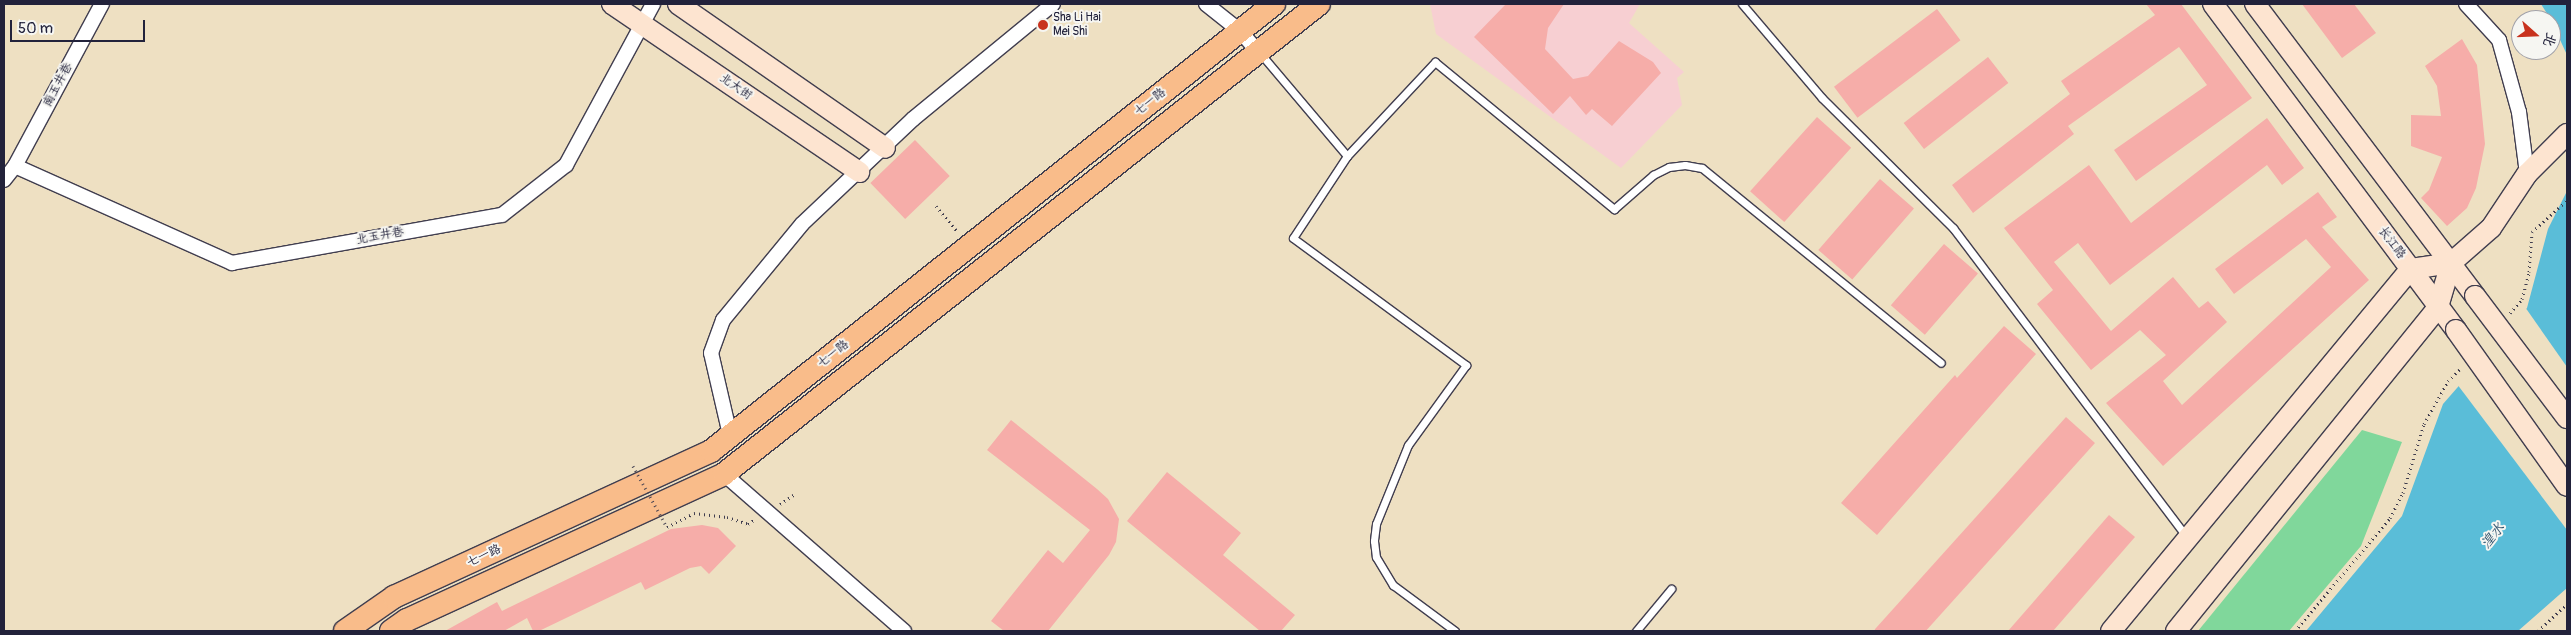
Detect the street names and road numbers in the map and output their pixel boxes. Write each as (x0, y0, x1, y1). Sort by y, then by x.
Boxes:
street label: 南玉井巷 (40, 60, 76, 110)
street label: 北大街 (717, 71, 755, 103)
street label: 七一路 (1131, 85, 1169, 119)
street label: 长江路 (2375, 224, 2409, 262)
street label: 北玉井巷 (355, 225, 405, 247)
street label: 七一路 (814, 337, 852, 371)
street label: 七一路 (465, 542, 503, 570)

